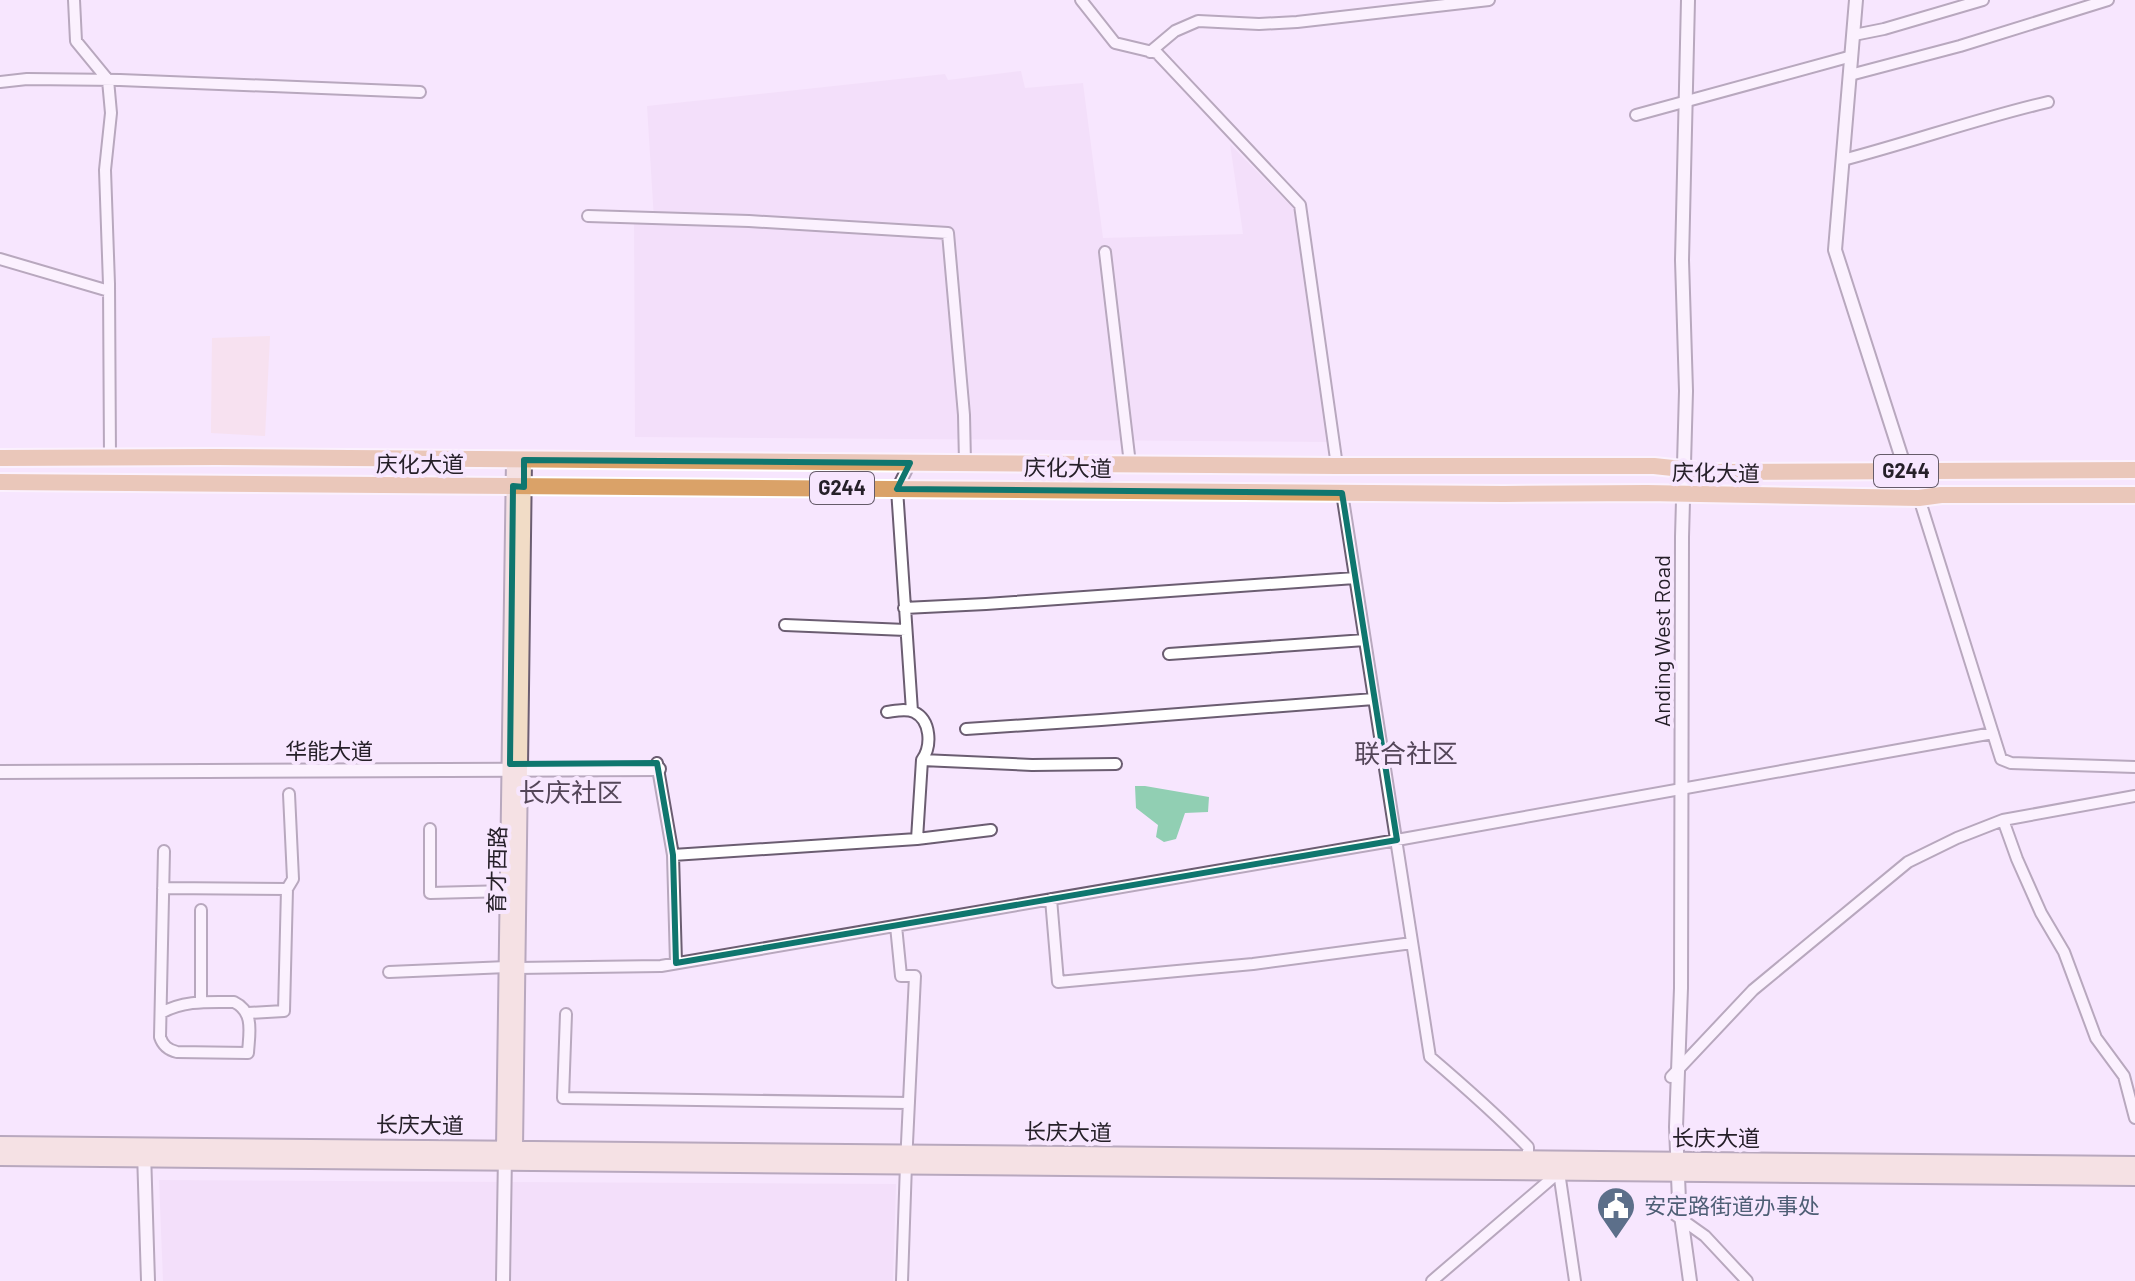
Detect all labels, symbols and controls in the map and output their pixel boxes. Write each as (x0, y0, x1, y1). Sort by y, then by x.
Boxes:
street label: 庆化大道 (376, 450, 464, 476)
street label: 庆化大道 (1024, 453, 1112, 481)
road number: G244 (1874, 455, 1938, 487)
street label: 庆化大道 (1672, 458, 1760, 486)
road number: G244 (810, 472, 874, 504)
street label: Anding West Road (1648, 555, 1674, 727)
street label: 华能大道 (285, 737, 373, 763)
district label: 联合社区 (1354, 737, 1458, 768)
district label: 长庆社区 (519, 776, 623, 807)
street label: 育才西路 (482, 826, 510, 914)
street label: 长庆大道 (376, 1110, 464, 1138)
street label: 长庆大道 (1024, 1117, 1112, 1145)
street label: 长庆大道 (1672, 1124, 1760, 1150)
public building icon: 安定路街道办事处 (1595, 1185, 1637, 1240)
place label: 安定路街道办事处 (1644, 1192, 1820, 1218)

